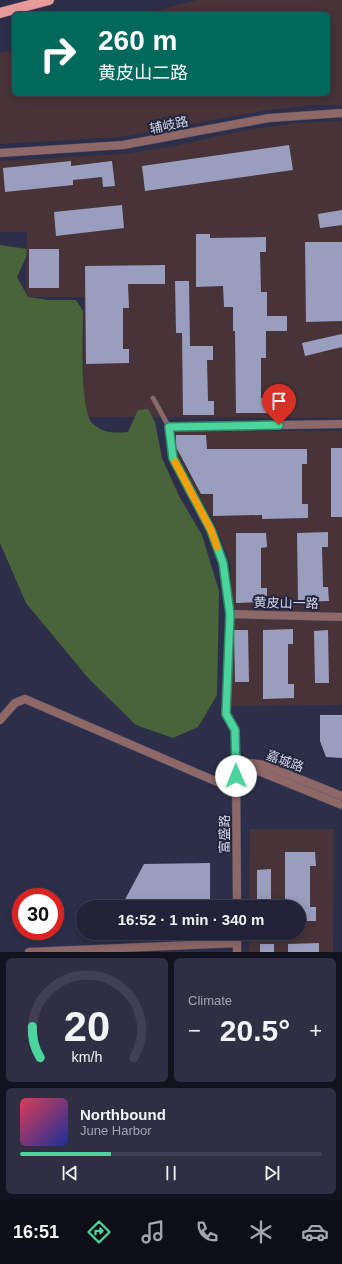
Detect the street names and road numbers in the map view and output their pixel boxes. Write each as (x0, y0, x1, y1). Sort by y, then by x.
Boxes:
street label: 辅岐路 (148, 114, 190, 136)
street label: 黄皮山一路 (253, 595, 319, 611)
street label: 嘉城路 (264, 747, 306, 775)
street label: 富盛路 (217, 814, 232, 854)

